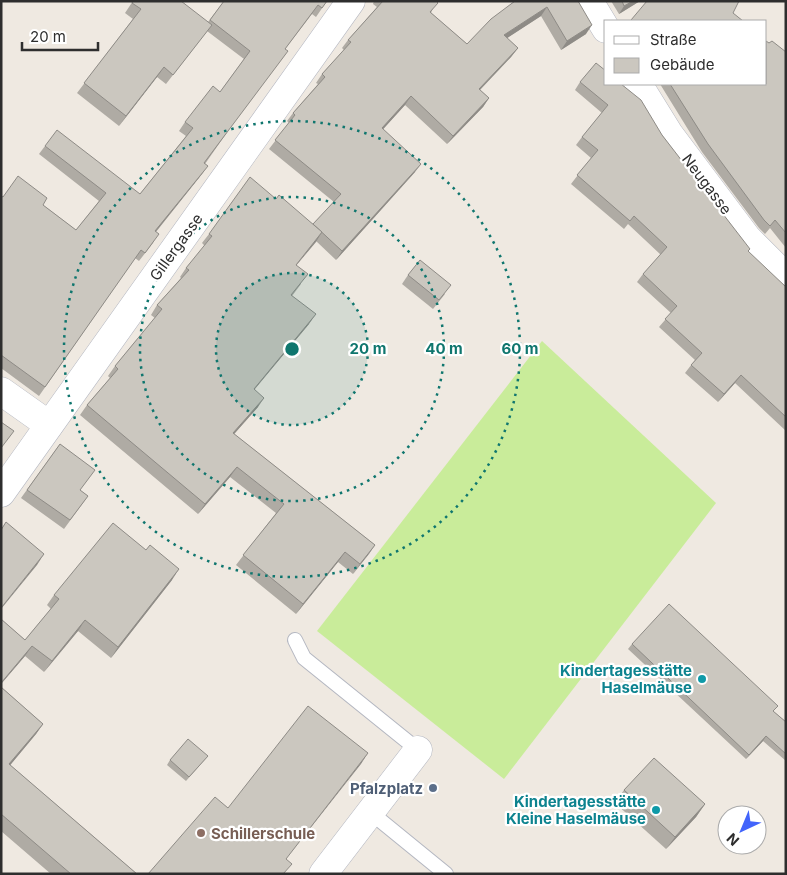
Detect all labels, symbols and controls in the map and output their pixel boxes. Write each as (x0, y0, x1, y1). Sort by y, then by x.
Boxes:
scale bar (22, 20, 99, 52)
legend (604, 20, 767, 85)
text: 20 m (30, 27, 66, 46)
text: Straße (650, 30, 697, 49)
text: Gebäude (650, 55, 715, 74)
street label: Neugasse (678, 150, 736, 218)
street label: Gillergasse (145, 210, 207, 284)
text: 20 m (350, 339, 386, 358)
text: 40 m (425, 339, 463, 358)
text: 60 m (501, 339, 539, 358)
centre of rings (283, 340, 301, 358)
place label: Kindertagesstätte Haselmäuse (560, 661, 692, 697)
marker: Kindertagesstätte Haselmäuse (696, 673, 708, 685)
place label: Pfalzplatz (350, 779, 423, 798)
marker: Pfalzplatz (427, 782, 439, 794)
place label: Kindertagesstätte Kleine Haselmäuse (506, 792, 646, 828)
marker: Kindertagesstätte Kleine Haselmäuse (650, 804, 662, 816)
north arrow (717, 805, 767, 855)
place label: Schillerschule (211, 824, 315, 843)
marker: Schillerschule (195, 827, 207, 839)
text: N (723, 830, 742, 850)

